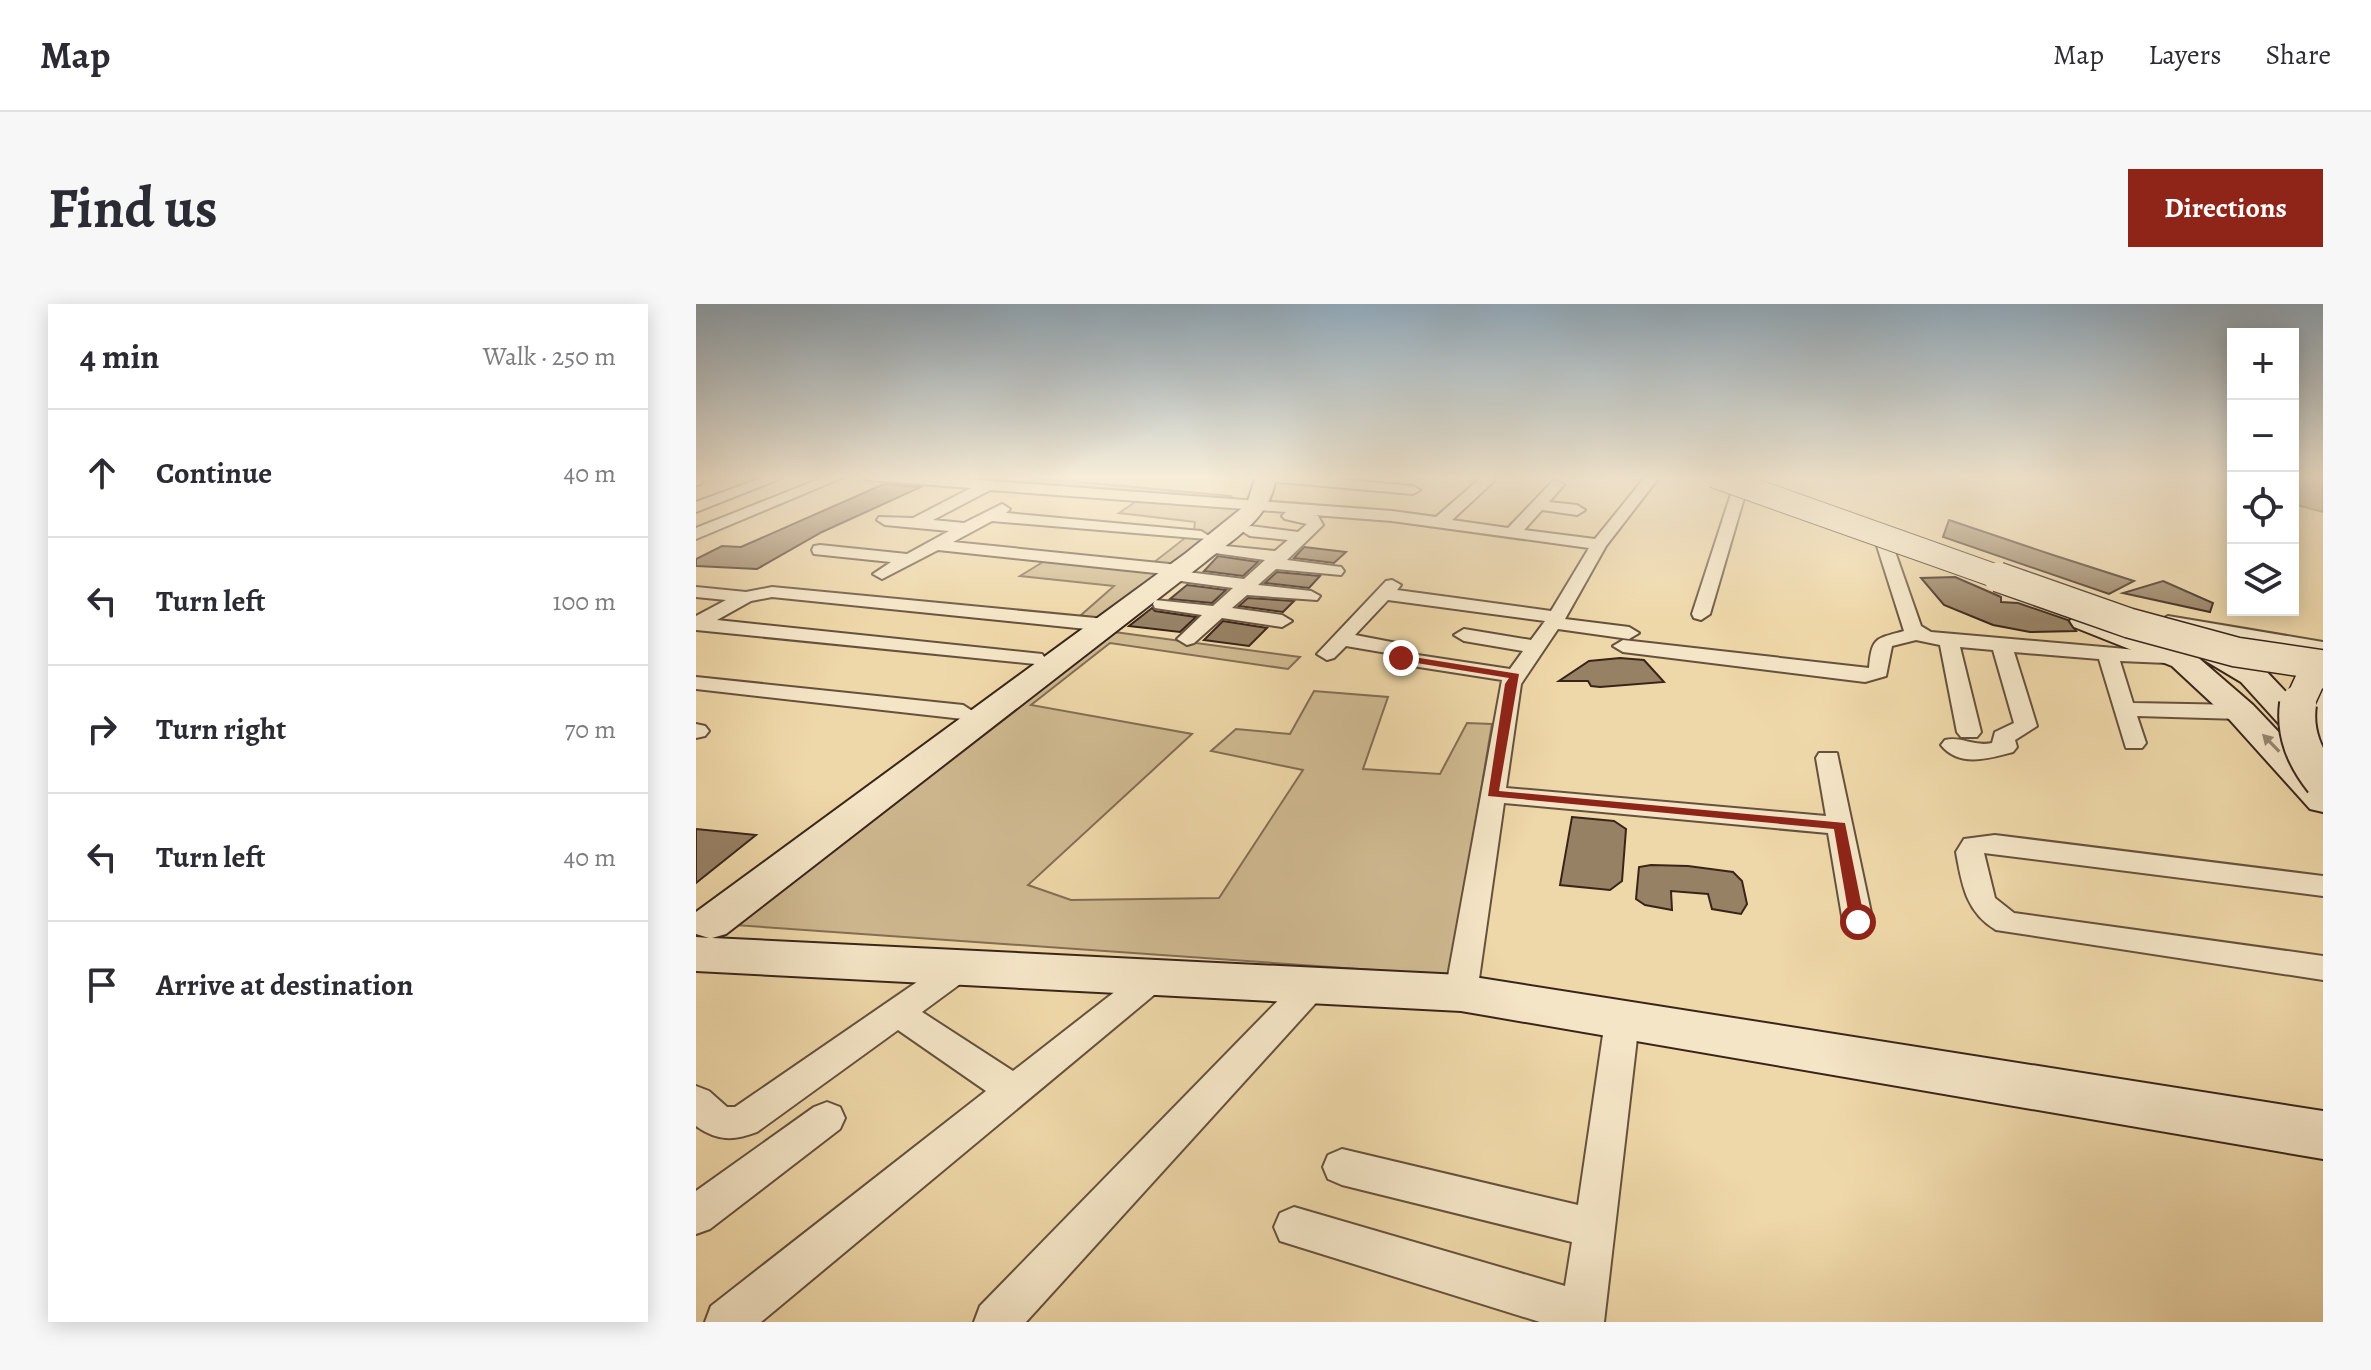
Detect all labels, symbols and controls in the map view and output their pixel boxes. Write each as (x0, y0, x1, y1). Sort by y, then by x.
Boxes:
text: Map (40, 29, 110, 81)
text: Map (2053, 36, 2104, 74)
text: Layers (2148, 36, 2221, 74)
text: Share (2265, 36, 2331, 74)
button: Directions (2128, 169, 2323, 247)
text: Find us (48, 170, 218, 246)
map controls (2227, 328, 2299, 616)
button: + (2227, 328, 2299, 400)
text: 4 min (80, 333, 159, 380)
text: Walk · 250 m (483, 339, 616, 374)
button: − (2227, 400, 2299, 472)
icon: ahead (80, 451, 124, 495)
text: Continue (156, 453, 272, 493)
text: 40 m (564, 456, 616, 491)
button: locate (2227, 472, 2299, 544)
button: layers (2227, 544, 2299, 616)
icon: left (80, 579, 124, 623)
text: Turn left (156, 581, 265, 621)
text: 100 m (553, 584, 616, 619)
route end (1383, 640, 1419, 676)
icon: right (80, 707, 124, 751)
text: Turn right (156, 709, 286, 749)
text: 70 m (564, 712, 616, 747)
one-way arrow (2262, 734, 2281, 753)
icon: left (80, 835, 124, 879)
text: Turn left (156, 837, 265, 877)
text: 40 m (564, 840, 616, 875)
route start (1840, 904, 1876, 940)
icon: arrive (80, 963, 124, 1007)
text: Arrive at destination (156, 965, 413, 1005)

